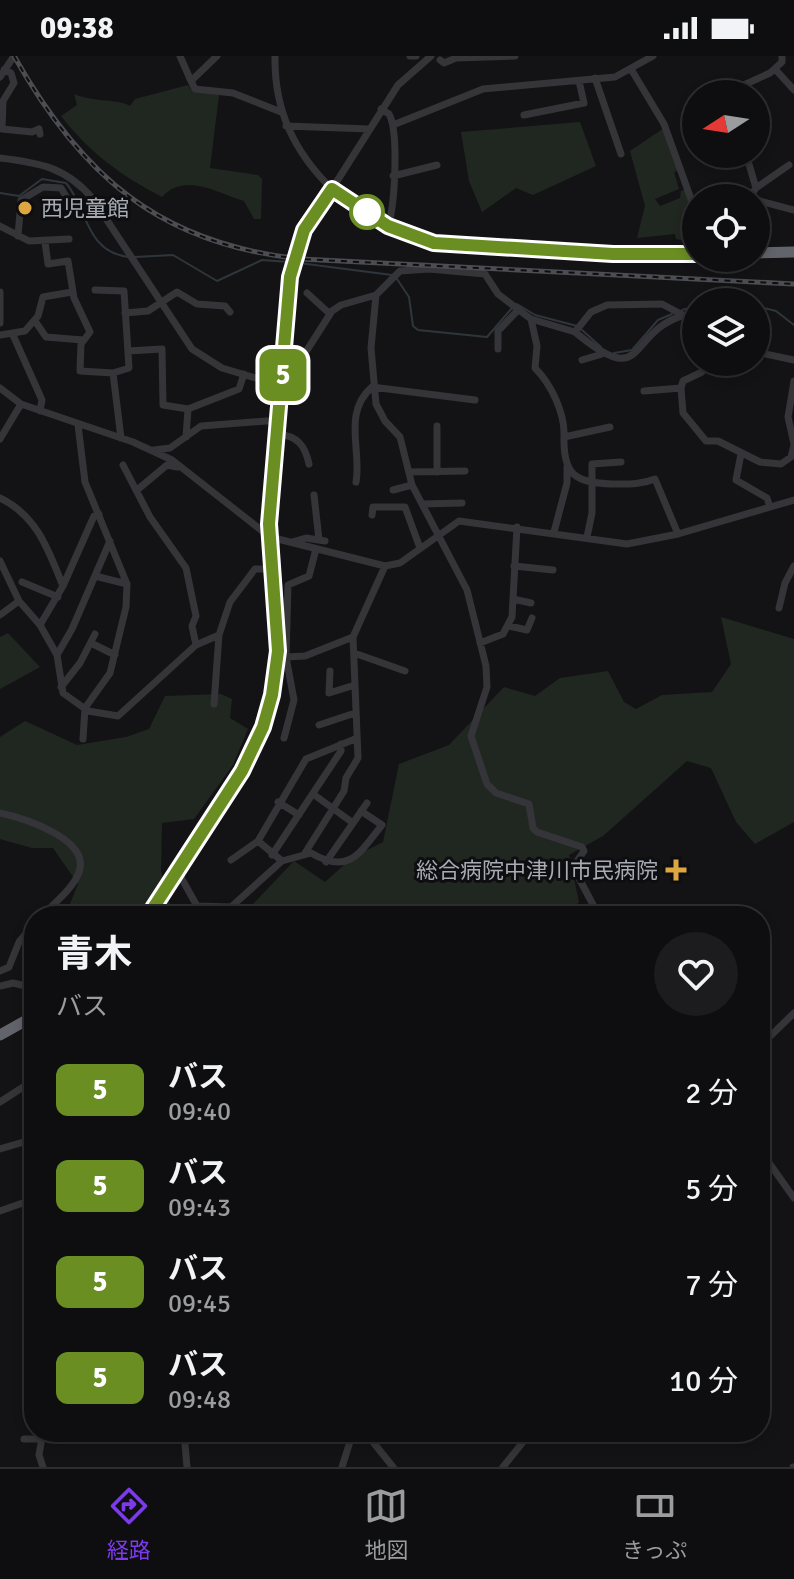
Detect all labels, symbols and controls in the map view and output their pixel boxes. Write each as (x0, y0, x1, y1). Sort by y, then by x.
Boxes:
text: 09:38 (40, 10, 114, 47)
north arrow (682, 80, 770, 168)
map controls (682, 80, 770, 376)
button: locate (682, 184, 770, 272)
place label: 西児童館 (41, 195, 129, 222)
unlabelled marker (350, 195, 384, 229)
marker: 西児童館 (16, 199, 34, 217)
button: layers (682, 288, 770, 376)
line badge: 5 (257, 349, 309, 401)
text: 5 (275, 358, 291, 392)
place label: 総合病院中津川市民病院 (416, 857, 658, 884)
marker: 総合病院中津川市民病院 (665, 859, 687, 881)
text: 青木 (56, 931, 132, 978)
button: heart (654, 932, 738, 1016)
text: バス (56, 991, 108, 1023)
text: バス (168, 1059, 228, 1096)
text: 5 (92, 1073, 108, 1107)
text: 2 分 (685, 1075, 738, 1112)
text: 09:40 (168, 1096, 231, 1128)
text: バス (168, 1155, 228, 1192)
text: 5 (92, 1169, 108, 1203)
text: 5 分 (685, 1171, 738, 1208)
text: 09:43 (168, 1192, 231, 1224)
text: バス (168, 1251, 228, 1288)
text: 5 (92, 1265, 108, 1299)
text: 7 分 (685, 1267, 738, 1304)
text: 09:45 (168, 1288, 231, 1320)
text: バス (168, 1347, 228, 1384)
text: 5 (92, 1361, 108, 1395)
text: 10 分 (669, 1363, 738, 1400)
text: 09:48 (168, 1384, 231, 1416)
tab: 経路 (107, 1484, 151, 1564)
tab: 地図 (364, 1484, 408, 1564)
tab: きっぷ (622, 1484, 687, 1564)

